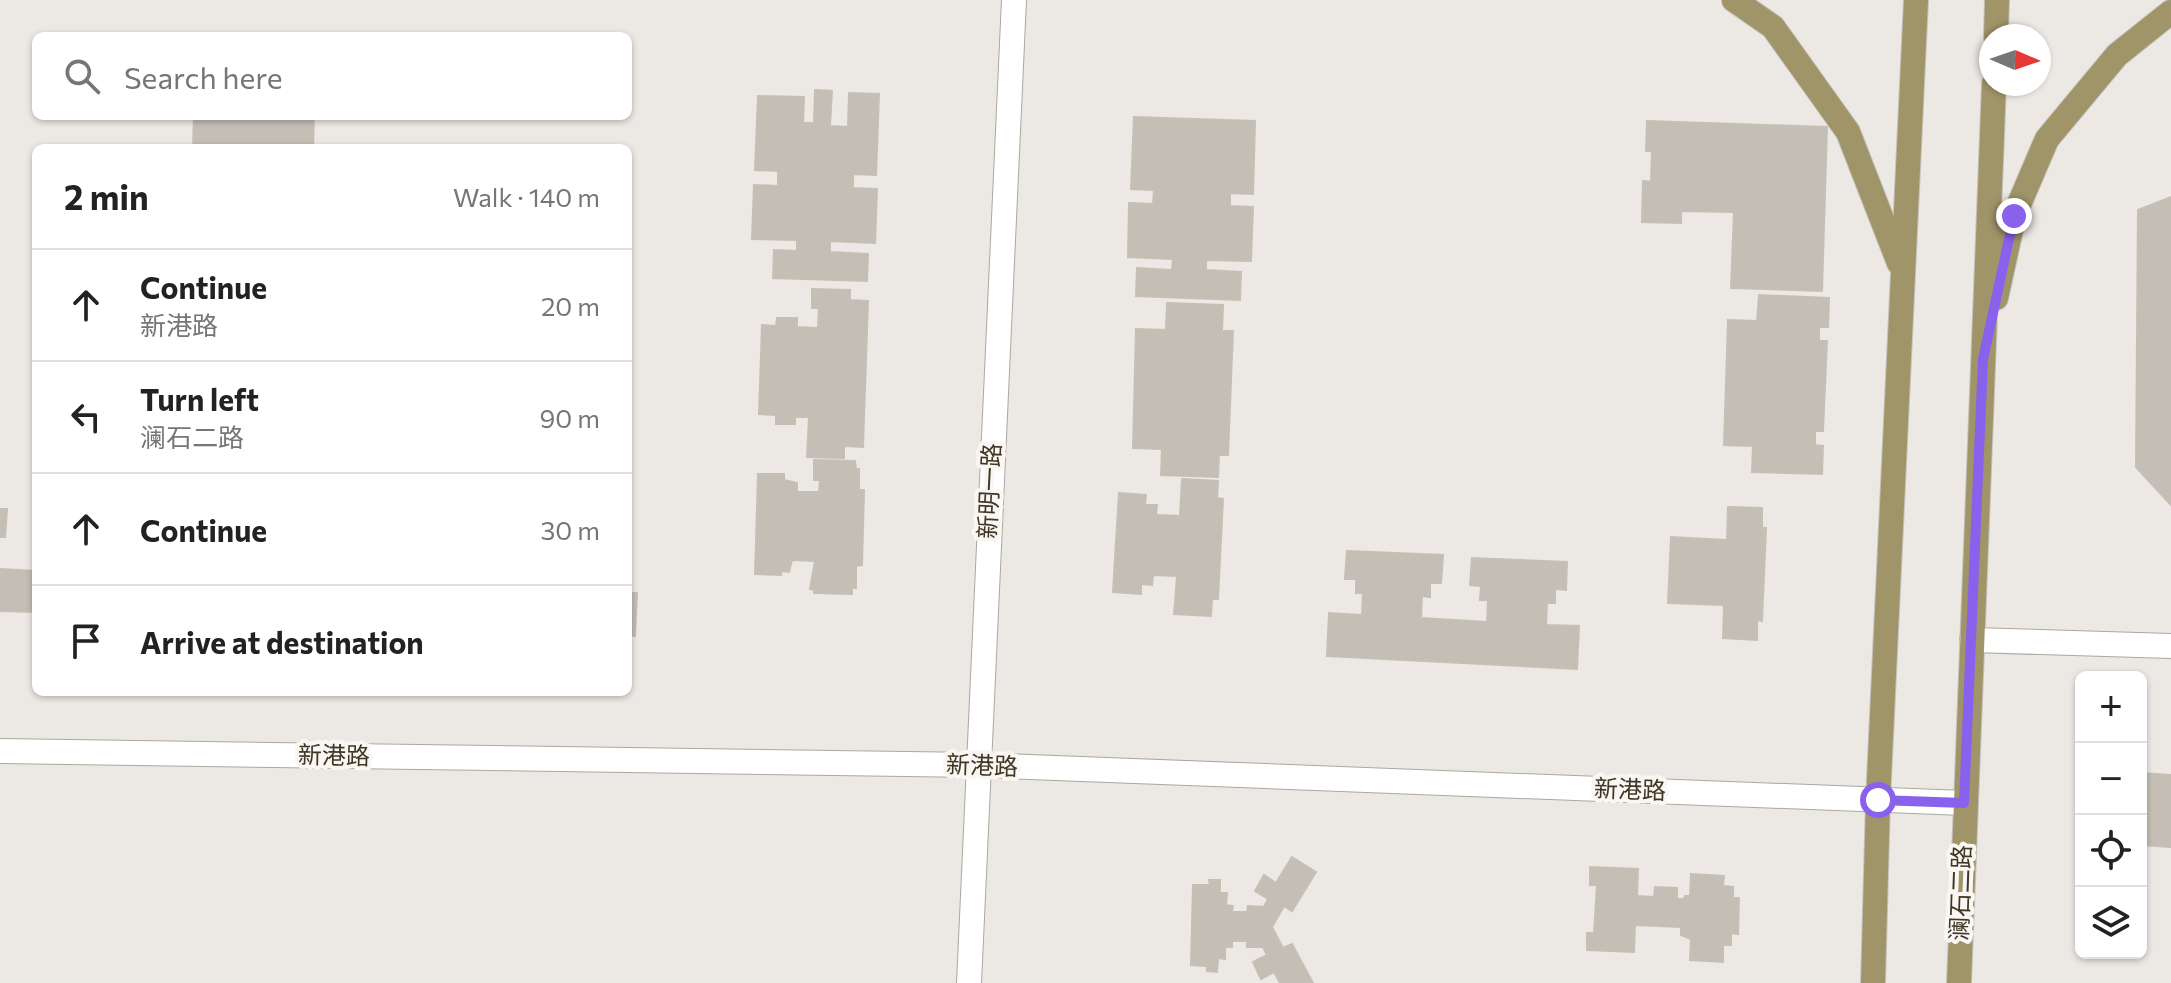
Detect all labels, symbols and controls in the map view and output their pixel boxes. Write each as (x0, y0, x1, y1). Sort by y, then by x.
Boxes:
north arrow (1979, 24, 2051, 96)
search box (32, 32, 632, 120)
icon: search (60, 54, 104, 98)
text: Search here (124, 58, 283, 95)
text: 2 min (64, 175, 149, 217)
text: Walk · 140 m (453, 181, 600, 212)
route end (1996, 198, 2032, 234)
text: Continue (140, 268, 267, 305)
icon: ahead (64, 283, 108, 327)
text: 20 m (541, 290, 600, 321)
text: 新港路 (140, 309, 218, 340)
text: Turn left (140, 380, 259, 417)
icon: left (64, 395, 108, 439)
text: 90 m (540, 402, 600, 433)
text: 澜石二路 (140, 421, 244, 452)
street label: 新明一路 (972, 442, 1005, 540)
icon: ahead (64, 507, 108, 551)
text: Continue (140, 511, 267, 548)
text: 30 m (541, 514, 600, 545)
icon: arrive (64, 619, 108, 663)
text: Arrive at destination (140, 623, 424, 660)
map controls (2075, 671, 2147, 959)
button: + (2075, 671, 2147, 743)
street label: 新港路 (298, 739, 370, 770)
button: − (2075, 743, 2147, 815)
street label: 新港路 (946, 749, 1019, 780)
street label: 新港路 (1594, 773, 1667, 804)
route start (1860, 782, 1896, 818)
button: locate (2075, 815, 2147, 887)
street label: 澜石二路 (1943, 844, 1976, 941)
button: layers (2075, 887, 2147, 959)

